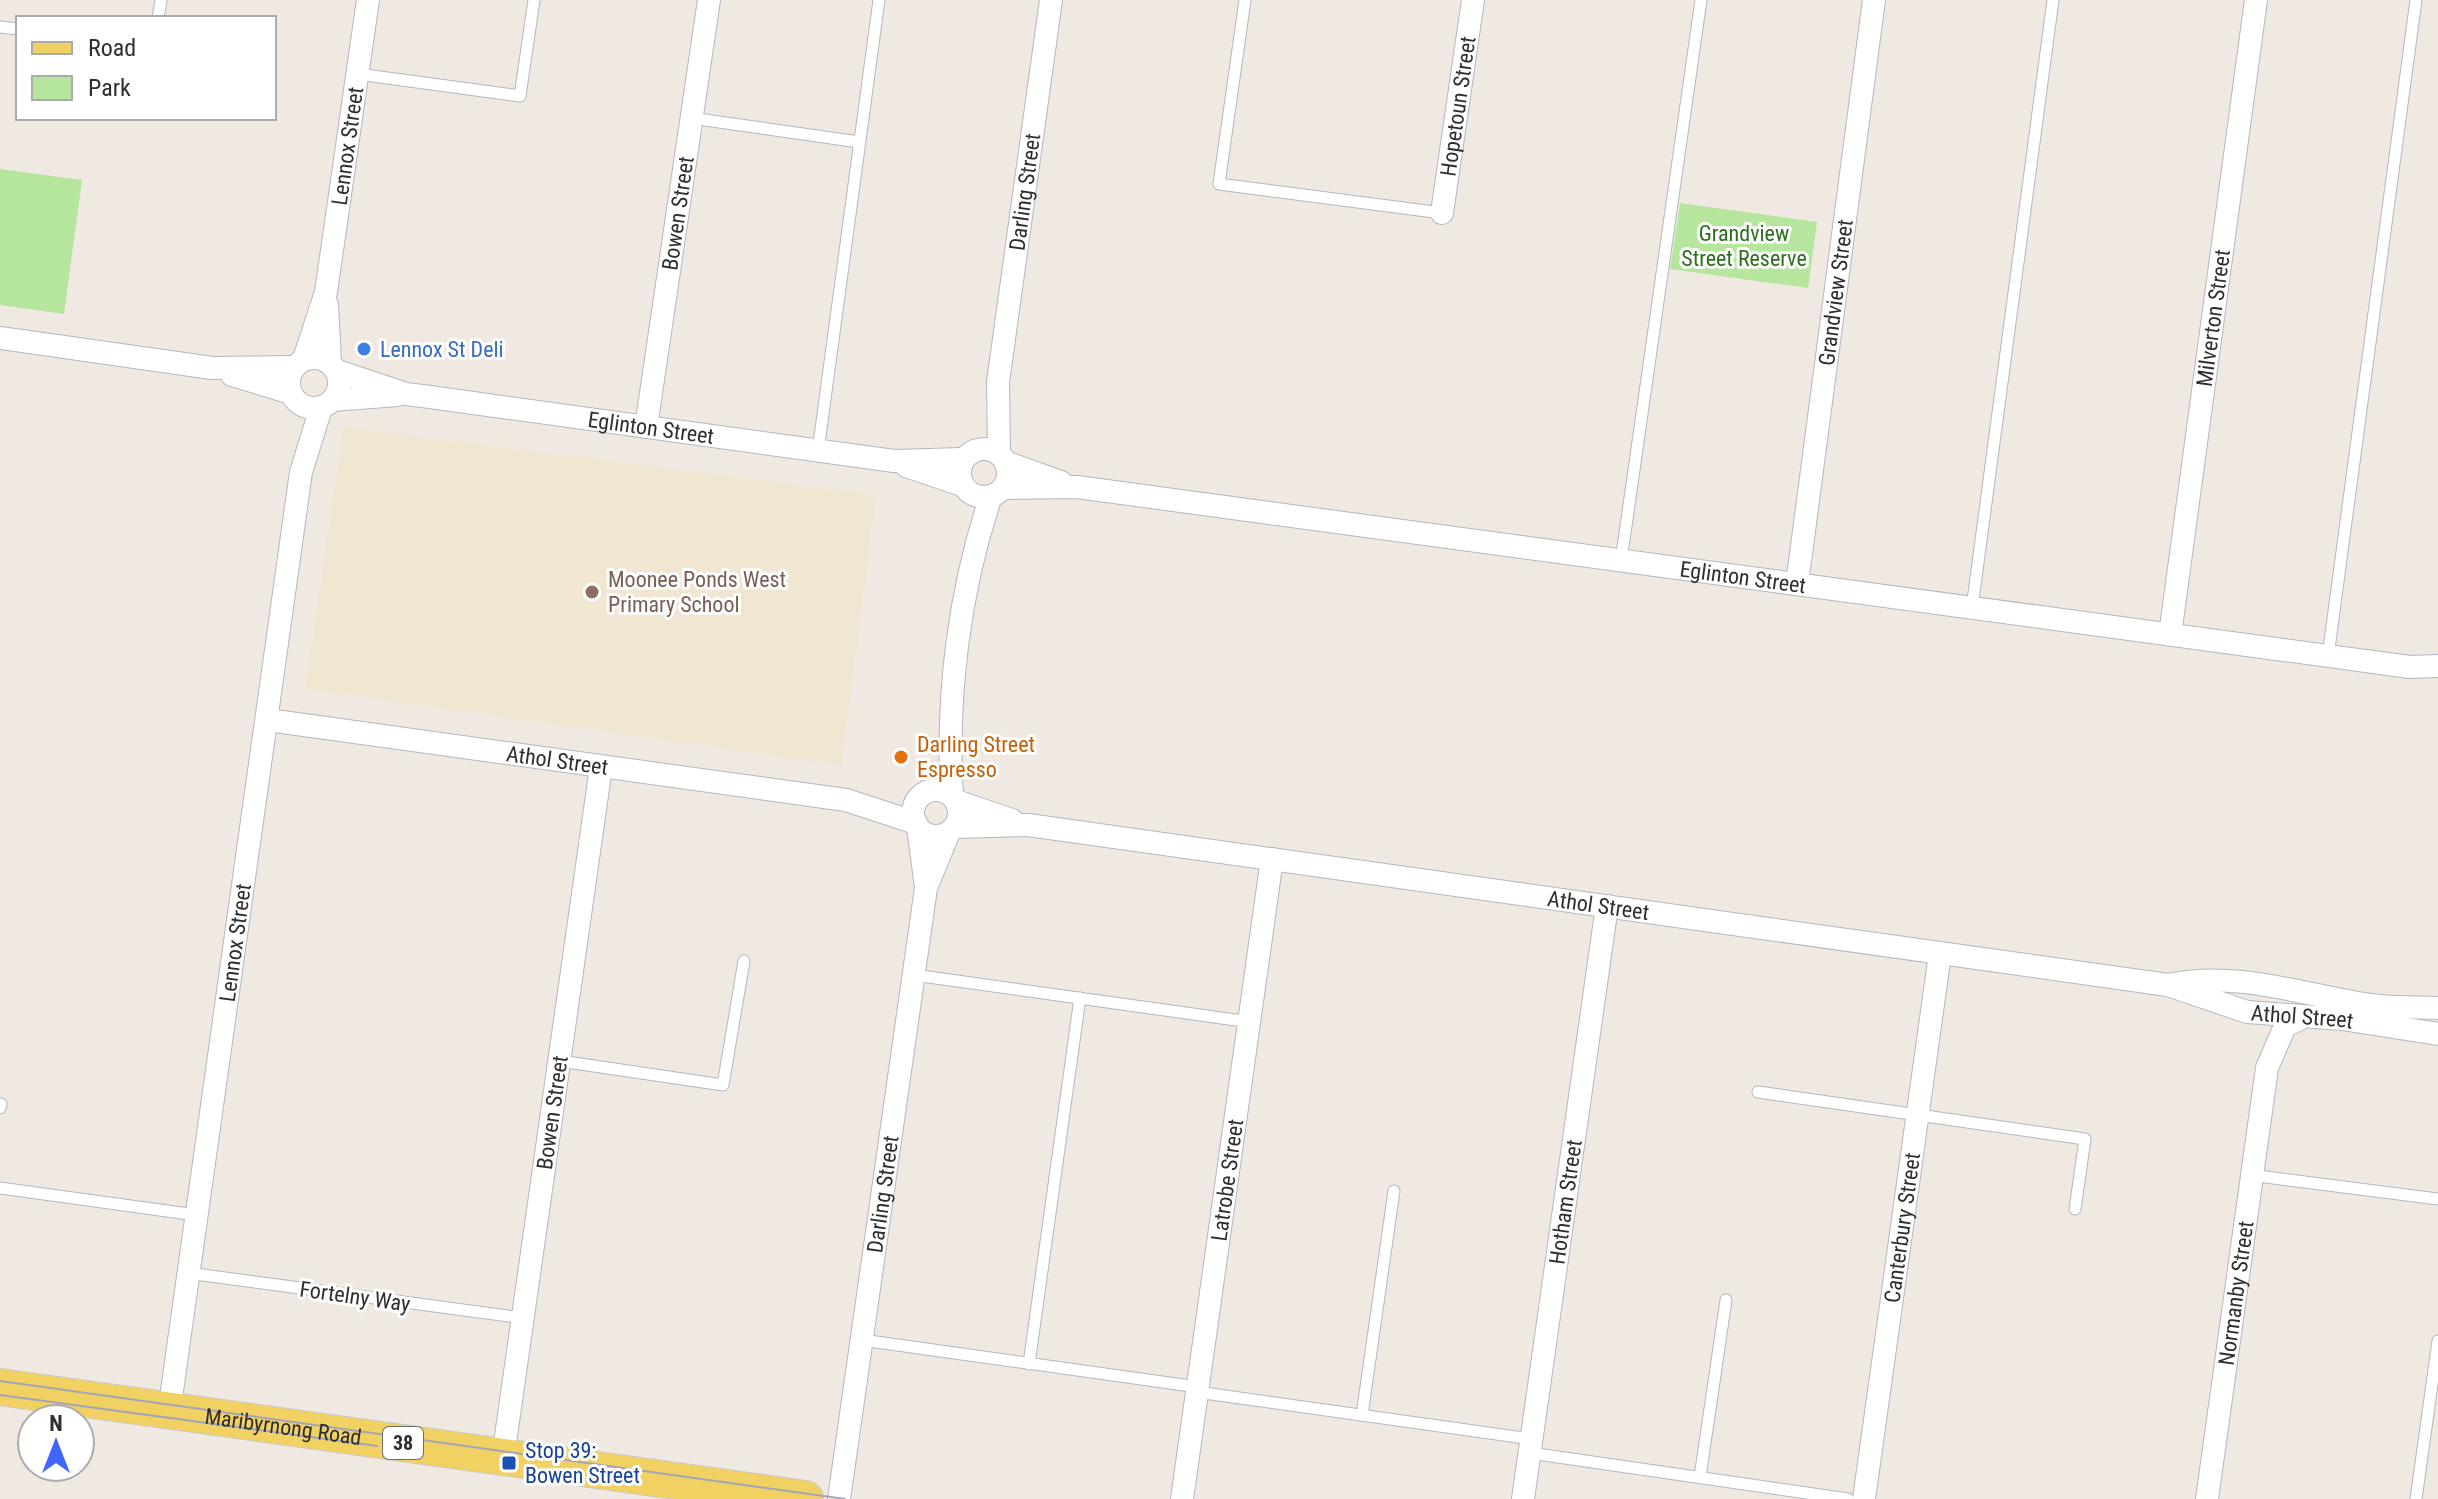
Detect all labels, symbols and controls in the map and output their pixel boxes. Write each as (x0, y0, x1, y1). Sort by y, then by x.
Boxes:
legend (16, 16, 276, 120)
text: Road (88, 34, 136, 62)
street label: Hopetoun Street (1436, 35, 1481, 178)
text: Park (88, 74, 131, 102)
street label: Lennox Street (327, 85, 368, 207)
street label: Darling Street (1004, 132, 1045, 252)
street label: Bowen Street (657, 155, 699, 272)
street label: Grandview Street (1814, 218, 1858, 367)
park label: Grandview Street Reserve (1681, 221, 1807, 271)
street label: Milverton Street (2192, 248, 2235, 388)
place label: Lennox St Deli (380, 337, 504, 362)
marker: Lennox St Deli (355, 340, 373, 358)
street label: Eglinton Street (586, 407, 716, 449)
street label: Eglinton Street (1678, 557, 1807, 598)
place label: Moonee Ponds West Primary School (608, 567, 786, 617)
marker: Moonee Ponds West Primary School (583, 583, 601, 601)
place label: Darling Street Espresso (917, 732, 1035, 782)
street label: Athol Street (505, 741, 610, 780)
marker: Darling Street Espresso (892, 748, 910, 766)
street label: Lennox Street (215, 882, 256, 1003)
street label: Athol Street (1546, 886, 1651, 925)
street label: Athol Street (2250, 1000, 2355, 1034)
street label: Bowen Street (532, 1054, 573, 1171)
street label: Latrobe Street (1206, 1118, 1248, 1243)
street label: Darling Street (862, 1134, 904, 1254)
street label: Hotham Street (1544, 1138, 1587, 1266)
street label: Canterbury Street (1880, 1151, 1925, 1304)
street label: Normanby Street (2214, 1219, 2259, 1367)
street label: Fortelny Way (298, 1276, 412, 1317)
north arrow (16, 1403, 96, 1483)
street label: Maribyrnong Road (203, 1404, 363, 1450)
text: N (49, 1411, 63, 1436)
road number: 38 (383, 1427, 423, 1459)
place label: Stop 39: Bowen Street (525, 1438, 640, 1488)
marker: Stop 39: Bowen Street (500, 1454, 518, 1472)

